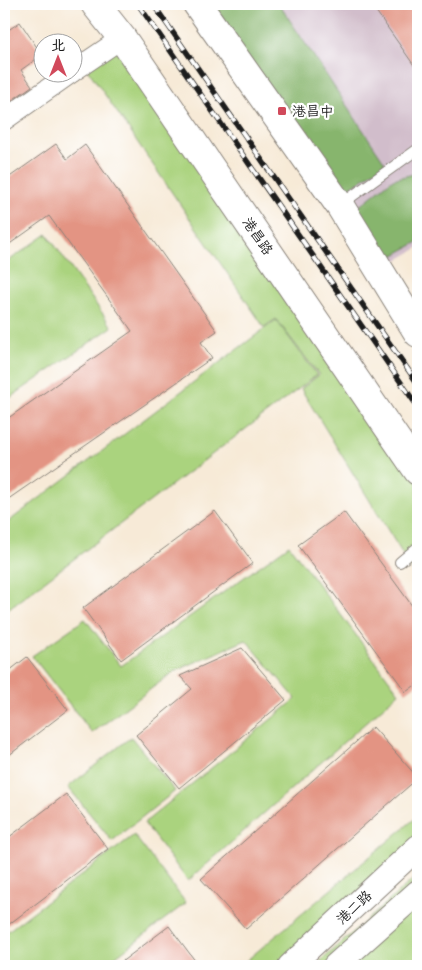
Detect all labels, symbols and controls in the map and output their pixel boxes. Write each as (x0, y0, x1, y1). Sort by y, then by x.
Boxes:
north arrow (32, 32, 82, 82)
text: 北 (51, 36, 65, 54)
place label: 港昌中 (292, 102, 334, 120)
marker: 港昌中 (276, 105, 288, 117)
street label: 港昌路 (239, 214, 277, 258)
street label: 港二路 (333, 886, 375, 928)

